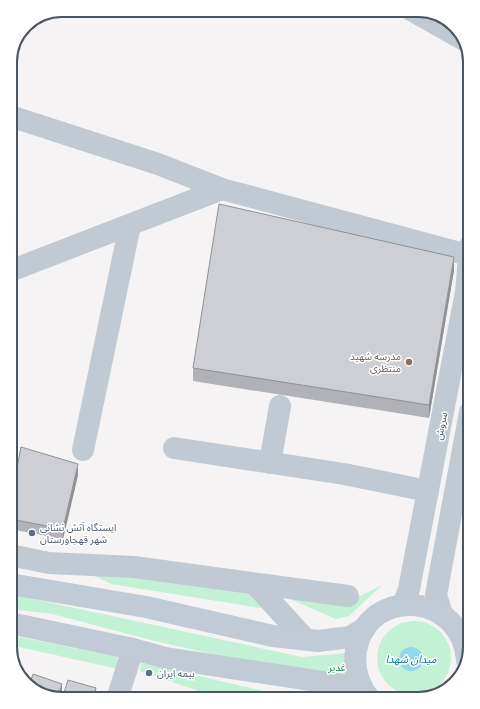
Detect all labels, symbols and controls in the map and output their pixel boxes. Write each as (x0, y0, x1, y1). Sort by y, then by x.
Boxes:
place label: مدرسه شهید منتظری (350, 350, 401, 375)
marker: مدرسه شهید منتظری (404, 357, 414, 367)
street label: سروش (432, 411, 450, 441)
place label: ایستگاه آتش نشانی شهر قهجاورستان (40, 521, 116, 546)
marker: ایستگاه آتش نشانی شهر قهجاورستان (27, 528, 37, 538)
water label: میدان شهدا (385, 652, 437, 666)
park label: غدیر (327, 661, 346, 674)
place label: بیمه ایران (157, 667, 195, 680)
marker: بیمه ایران (144, 668, 154, 678)

